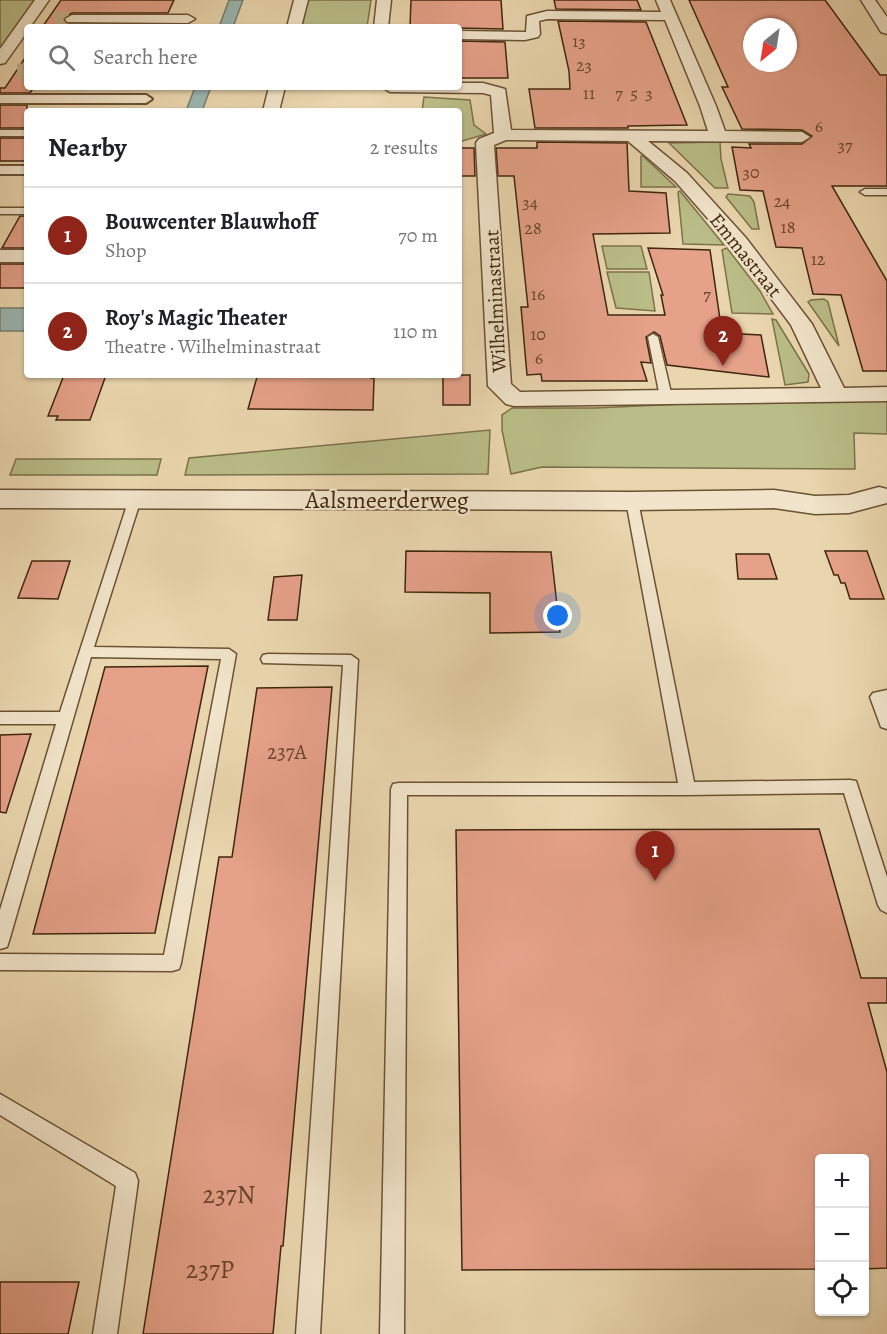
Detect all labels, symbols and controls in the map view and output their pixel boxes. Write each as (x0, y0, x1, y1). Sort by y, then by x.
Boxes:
north arrow (743, 18, 797, 72)
search box (24, 24, 462, 90)
house number: 13 (572, 29, 586, 53)
icon: search (45, 41, 78, 74)
text: Search here (93, 42, 198, 72)
house number: 23 (576, 53, 592, 77)
house number: 11 (583, 81, 595, 105)
house number: 7 (615, 81, 623, 105)
house number: 5 (630, 81, 638, 105)
house number: 3 (645, 81, 653, 105)
house number: 6 (815, 114, 823, 138)
text: Nearby (48, 130, 127, 165)
house number: 37 (837, 133, 853, 157)
text: 2 results (370, 134, 438, 161)
house number: 30 (742, 160, 760, 184)
house number: 24 (774, 189, 790, 213)
house number: 34 (522, 190, 538, 214)
text: Bouwcenter Blauwhoff (105, 207, 316, 237)
street label: Emmastraat (703, 208, 788, 303)
house number: 18 (781, 215, 795, 239)
house number: 28 (524, 216, 542, 240)
text: 1 (64, 222, 71, 249)
text: 70 m (398, 222, 438, 249)
street label: Wilhelminastraat (478, 229, 513, 374)
text: Shop (105, 237, 147, 264)
house number: 12 (811, 247, 826, 271)
house number: 16 (531, 282, 545, 306)
house number: 7 (703, 282, 711, 306)
text: Roy's Magic Theater (105, 303, 287, 333)
pin: 2 (704, 316, 742, 366)
text: 2 (63, 318, 72, 345)
text: 110 m (393, 318, 438, 345)
house number: 10 (530, 322, 546, 346)
text: Theatre · Wilhelminastraat (105, 333, 321, 360)
house number: 6 (535, 346, 543, 370)
street label: Aalsmeerderweg (304, 484, 469, 516)
your location (543, 601, 572, 630)
house number: 237A (267, 738, 308, 766)
pin: 1 (636, 832, 674, 881)
map controls (815, 1154, 869, 1316)
button: + (815, 1154, 869, 1208)
house number: 237N (203, 1177, 255, 1212)
button: − (815, 1208, 869, 1262)
house number: 237P (186, 1252, 234, 1287)
button: locate (815, 1262, 869, 1316)

